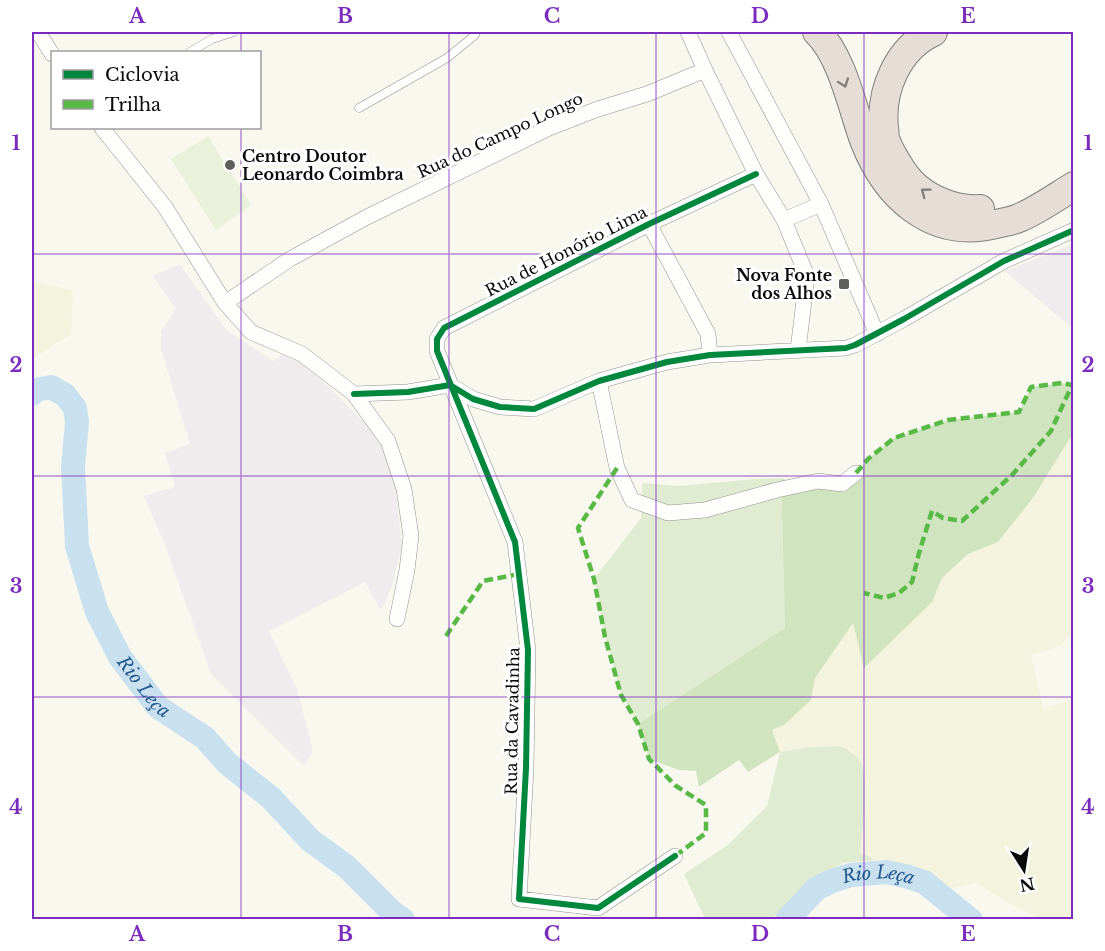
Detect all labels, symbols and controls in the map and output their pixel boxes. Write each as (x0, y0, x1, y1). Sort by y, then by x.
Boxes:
text: A (128, 4, 146, 28)
text: B (337, 4, 353, 28)
text: C (544, 4, 560, 28)
text: D (751, 4, 769, 28)
text: E (960, 4, 976, 28)
legend (51, 51, 261, 129)
text: Ciclovia (105, 64, 180, 86)
one-way arrow (837, 77, 850, 88)
street label: Rua do Campo Longo (414, 88, 586, 182)
text: Trilha (105, 94, 161, 116)
text: 1 (12, 131, 21, 155)
text: 1 (1084, 131, 1093, 155)
place label: Centro Doutor Leonardo Coimbra (242, 146, 404, 184)
marker: Centro Doutor Leonardo Coimbra (223, 158, 237, 172)
one-way arrow (920, 188, 931, 199)
street label: Rua de Honório Lima (482, 201, 650, 300)
place label: Nova Fonte dos Alhos (736, 265, 832, 303)
marker: Nova Fonte dos Alhos (837, 277, 851, 291)
text: 2 (9, 353, 23, 377)
text: 2 (1081, 353, 1095, 377)
text: 3 (10, 574, 22, 598)
text: 3 (1082, 574, 1094, 598)
street label: Rua da Cavadinha (501, 647, 523, 795)
water label: Rio Leça (112, 651, 174, 723)
text: 4 (9, 795, 23, 819)
text: 4 (1081, 795, 1095, 819)
north arrow (994, 840, 1054, 900)
water label: Rio Leça (838, 861, 918, 889)
text: N (1018, 873, 1037, 896)
text: A (128, 922, 146, 946)
text: B (337, 922, 353, 946)
text: C (544, 922, 560, 946)
text: D (751, 922, 769, 946)
text: E (960, 922, 976, 946)

